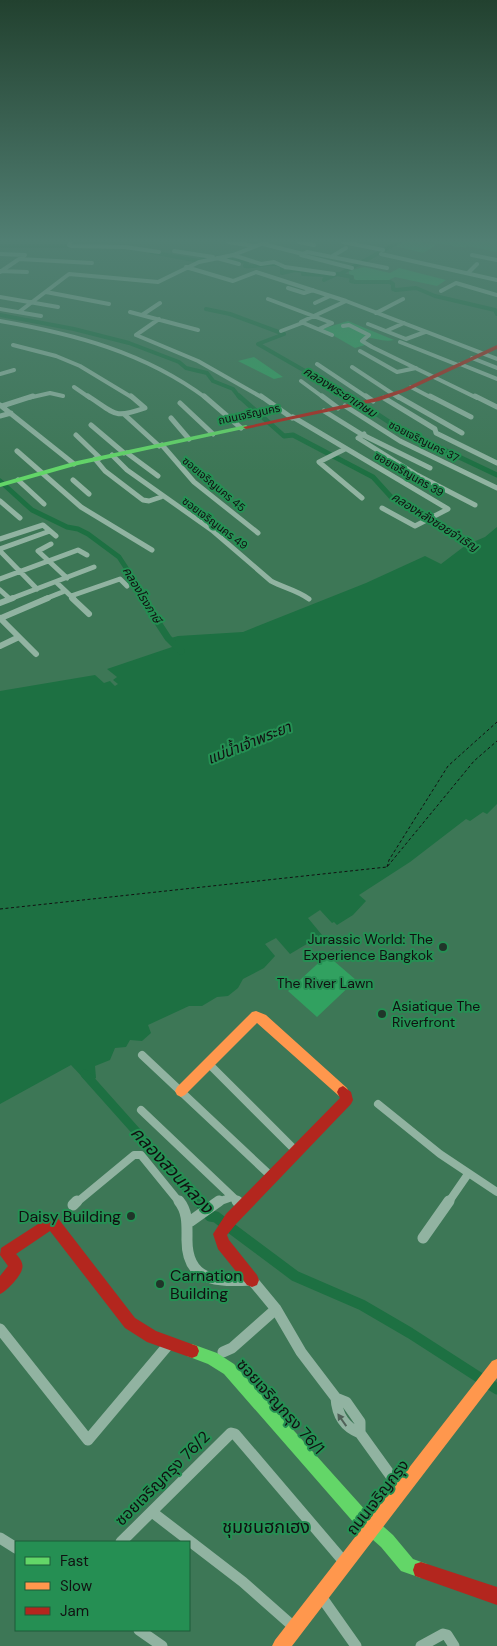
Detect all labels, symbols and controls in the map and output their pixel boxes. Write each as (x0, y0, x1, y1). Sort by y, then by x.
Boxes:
water label: คลองพระยาเกษม (300, 363, 381, 422)
street label: ถนนเจริญนคร (217, 401, 281, 427)
street label: ซอยเจริญนคร 37 (386, 417, 462, 465)
street label: ซอยเจริญนคร 39 (372, 448, 446, 500)
street label: ซอยเจริญนคร 45 (180, 453, 249, 515)
water label: คลองหลังซอยจำเริญ (388, 489, 483, 556)
street label: ซอยเจริญนคร 49 (179, 494, 251, 552)
water label: คลองโรงภาษี (119, 564, 166, 628)
water label: แม่น้ำเจ้าพระยา (204, 716, 295, 769)
place label: Jurassic World: The Experience Bangkok (303, 930, 433, 964)
marker: Jurassic World: The Experience Bangkok (437, 941, 449, 953)
park label: The River Lawn (277, 974, 373, 992)
place label: Asiatique The Riverfront (392, 997, 480, 1031)
marker: Asiatique The Riverfront (376, 1008, 388, 1020)
water label: คลองสวนหลวง (125, 1121, 219, 1220)
place label: Daisy Building (18, 1206, 121, 1227)
marker: Daisy Building (125, 1210, 137, 1222)
place label: Carnation Building (170, 1265, 243, 1304)
marker: Carnation Building (154, 1278, 166, 1290)
street label: ซอยเจริญกรุง 76/1 (232, 1354, 329, 1459)
one-way arrow (337, 1413, 347, 1426)
street label: ซอยเจริญกรุง 76/2 (110, 1426, 214, 1530)
street label: ถนนเจริญกรุง (341, 1455, 413, 1539)
district label: ชุมชนฮกเฮง (222, 1515, 310, 1539)
legend (15, 1541, 190, 1631)
text: Fast (60, 1551, 89, 1571)
text: Slow (60, 1576, 93, 1596)
text: Jam (60, 1601, 89, 1621)

